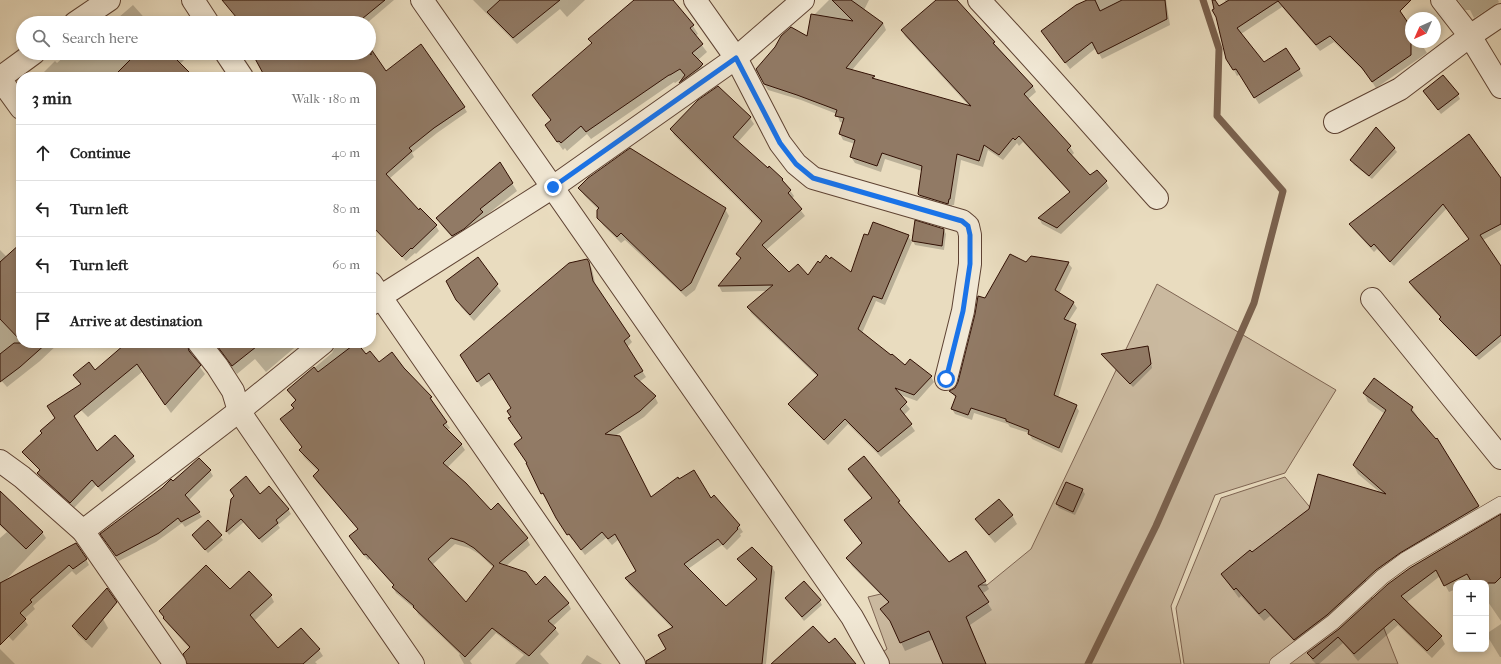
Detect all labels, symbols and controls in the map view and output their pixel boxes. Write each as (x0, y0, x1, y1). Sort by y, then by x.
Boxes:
north arrow (1405, 12, 1441, 48)
search box (16, 16, 376, 60)
icon: search (30, 27, 52, 49)
text: Search here (62, 29, 138, 47)
text: 3 min (32, 88, 72, 108)
text: Walk · 180 m (292, 91, 360, 106)
icon: ahead (32, 142, 54, 164)
text: Continue (70, 144, 130, 162)
text: 40 m (332, 145, 360, 160)
route end (544, 178, 562, 196)
icon: left (32, 198, 54, 220)
text: Turn left (70, 200, 128, 218)
text: 80 m (333, 201, 360, 216)
icon: left (32, 254, 54, 276)
text: Turn left (70, 256, 128, 274)
text: 60 m (332, 257, 360, 272)
icon: arrive (32, 310, 54, 332)
text: Arrive at destination (70, 312, 202, 330)
route start (937, 370, 955, 388)
map controls (1453, 580, 1489, 652)
button: + (1453, 580, 1489, 616)
button: − (1453, 616, 1489, 652)

